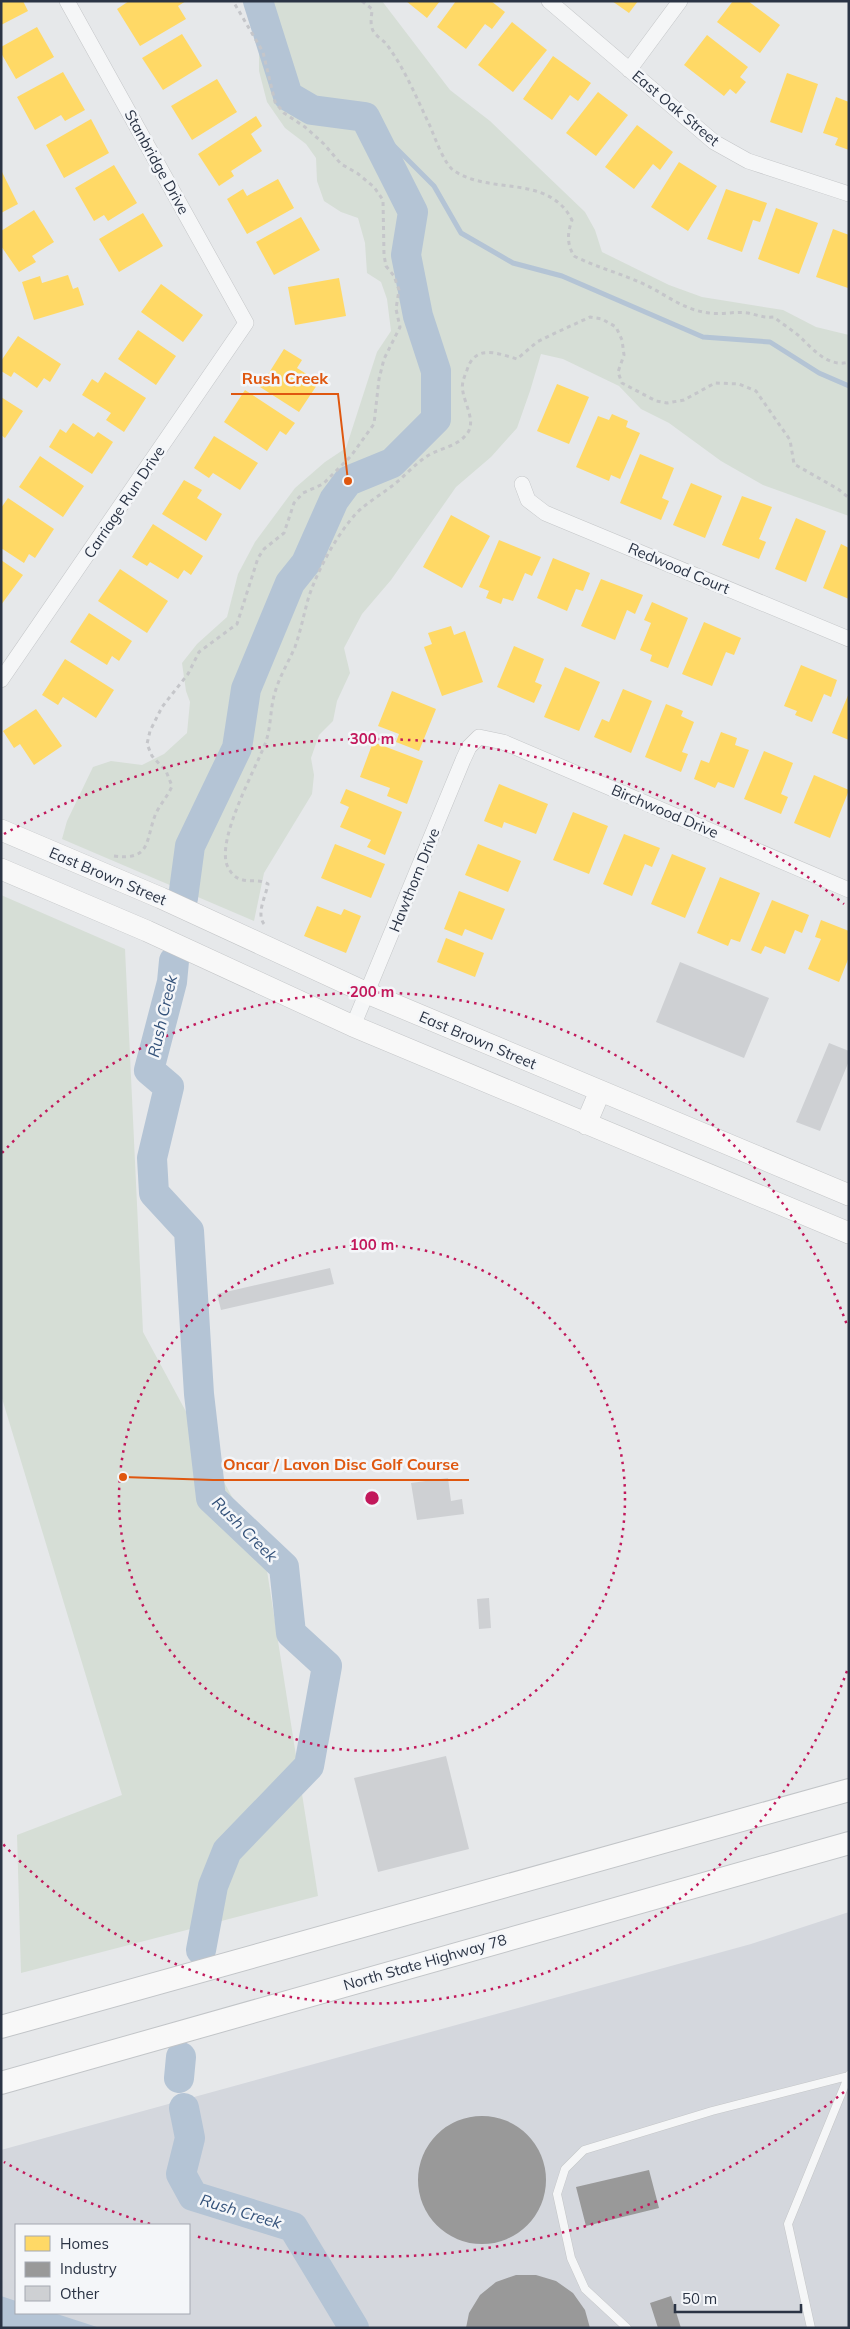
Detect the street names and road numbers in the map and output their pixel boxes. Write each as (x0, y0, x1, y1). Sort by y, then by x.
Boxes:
street label: East Oak Street (629, 66, 723, 150)
street label: Stanbridge Drive (120, 106, 194, 218)
street label: Carriage Run Drive (79, 442, 169, 562)
street label: Redwood Court (625, 538, 733, 598)
street label: Birchwood Drive (609, 780, 721, 842)
street label: Hawthorn Drive (384, 825, 444, 935)
street label: East Brown Street (47, 843, 169, 909)
street label: East Brown Street (417, 1007, 539, 1073)
street label: North State Highway 78 (341, 1930, 509, 1994)

